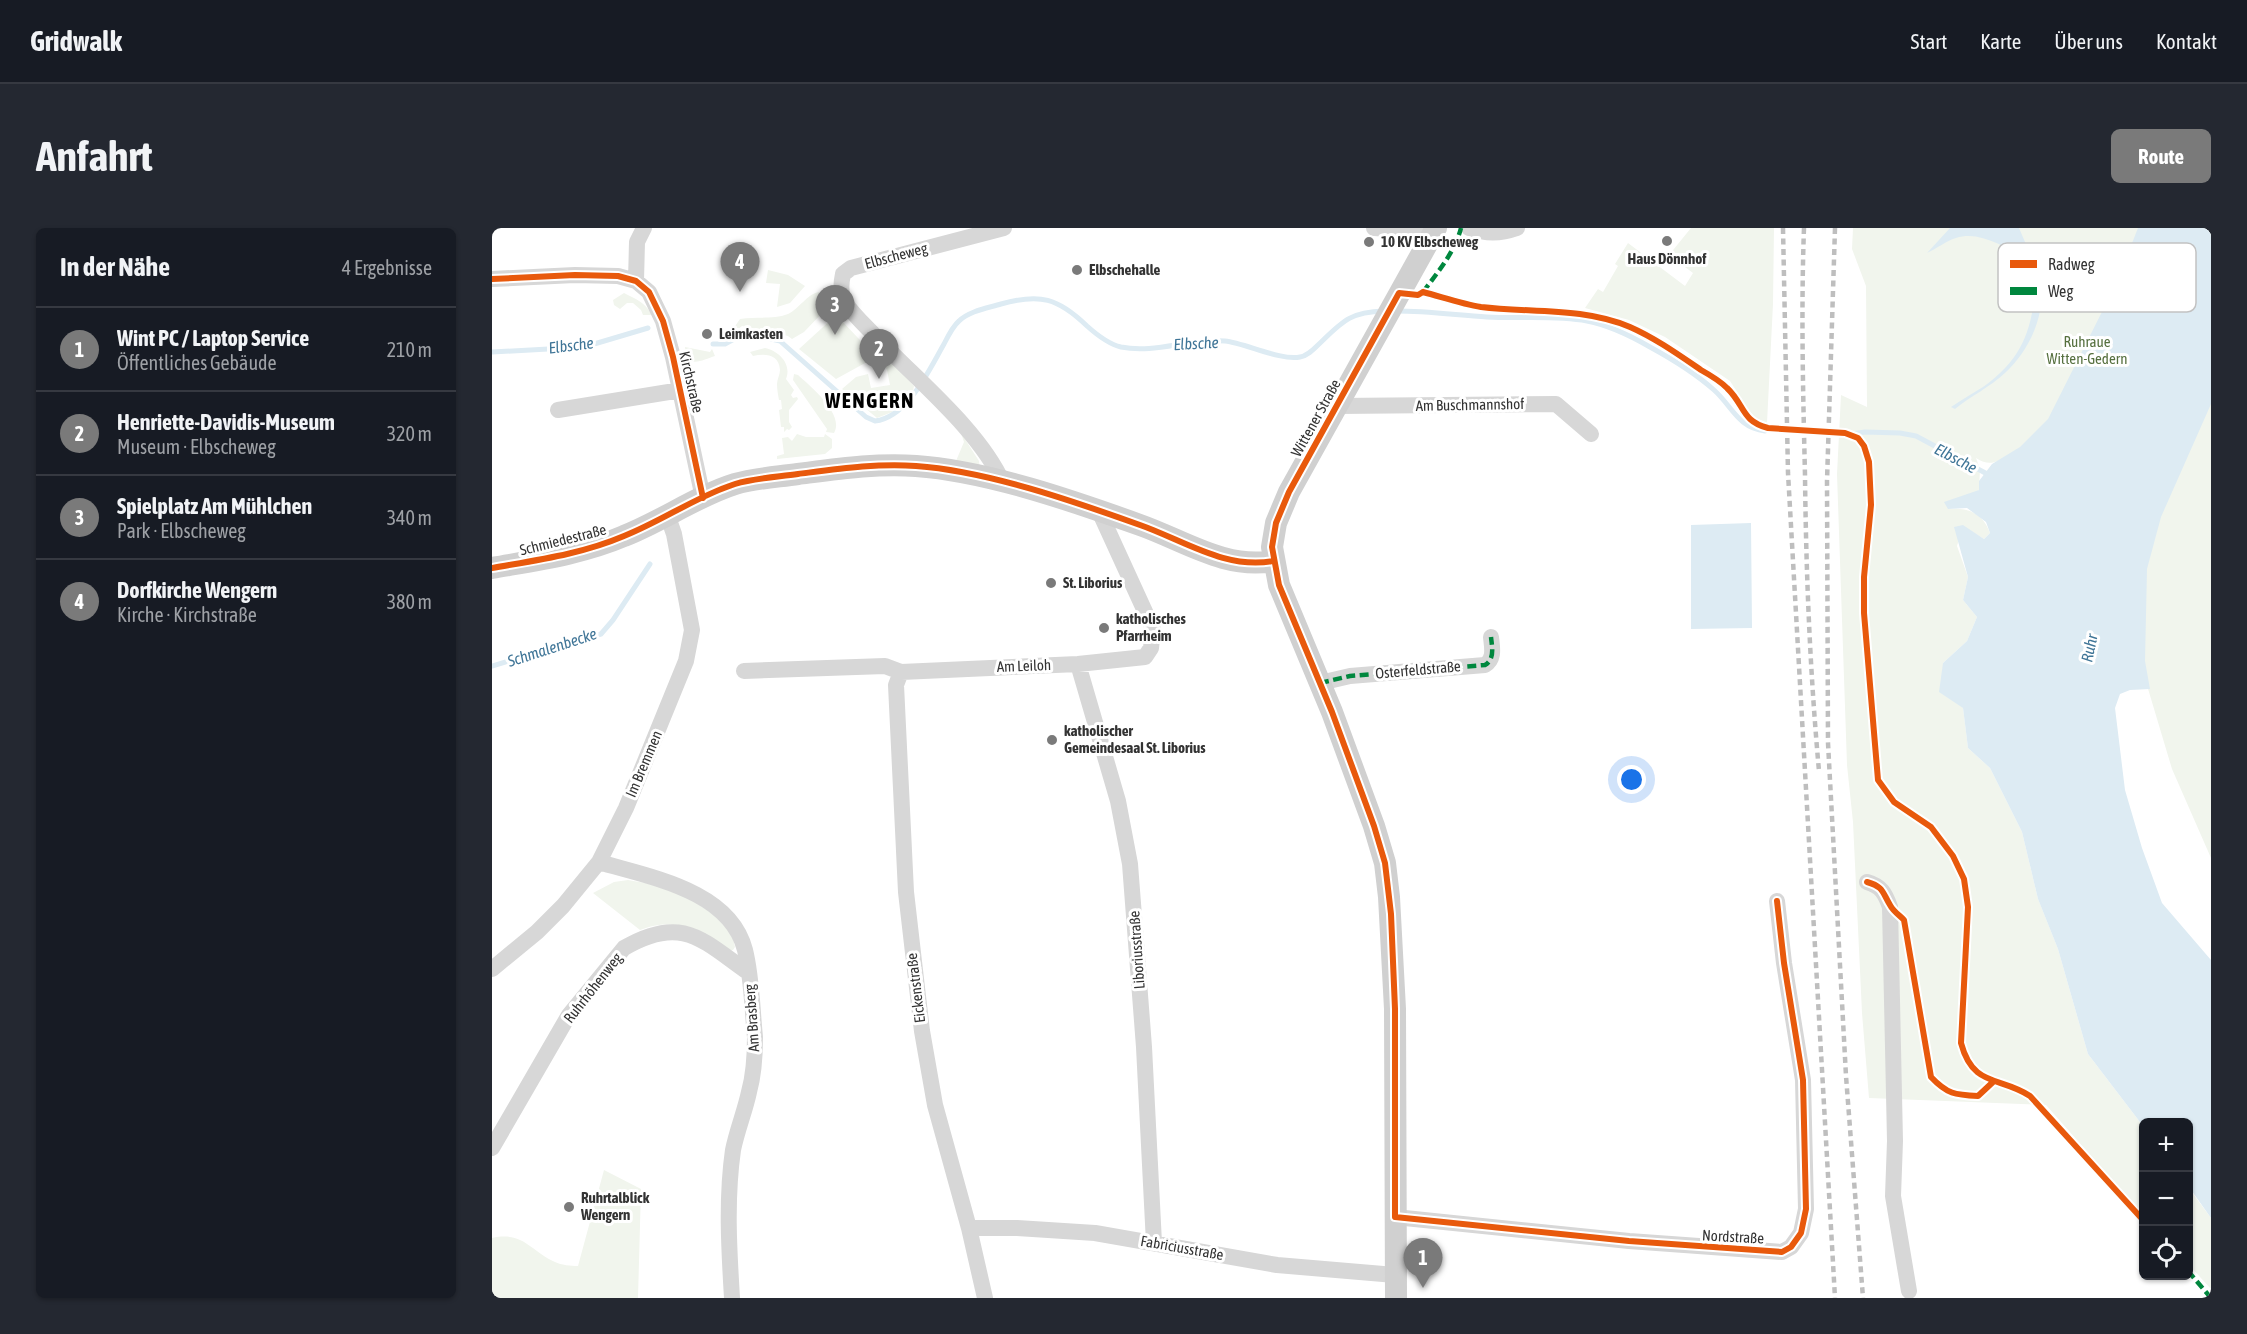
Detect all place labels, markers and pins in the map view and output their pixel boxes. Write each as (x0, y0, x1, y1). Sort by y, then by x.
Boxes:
place label: 10 KV Elbscheweg (1381, 233, 1479, 250)
marker: Haus Dönnhof (1660, 234, 1674, 248)
marker: 10 KV Elbscheweg (1362, 235, 1376, 249)
pin: 4 (720, 242, 760, 292)
place label: Haus Dönnhof (1628, 250, 1707, 267)
place label: Elbschehalle (1089, 261, 1160, 278)
marker: Elbschehalle (1070, 263, 1084, 277)
pin: 3 (816, 285, 854, 335)
place label: Leimkasten (719, 325, 783, 342)
marker: Leimkasten (700, 327, 714, 341)
pin: 2 (860, 330, 898, 379)
place label: St. Liborius (1063, 574, 1123, 591)
marker: St. Liborius (1044, 576, 1058, 590)
place label: katholisches Pfarrheim (1116, 610, 1187, 644)
marker: katholisches Pfarrheim (1097, 621, 1111, 635)
place label: katholischer Gemeindesaal St. Liborius (1064, 722, 1206, 756)
marker: katholischer Gemeindesaal St. Liborius (1045, 733, 1059, 747)
place label: Ruhrtalblick Wengern (580, 1189, 650, 1223)
marker: Ruhrtalblick Wengern (562, 1200, 576, 1214)
pin: 1 (1404, 1238, 1442, 1288)

